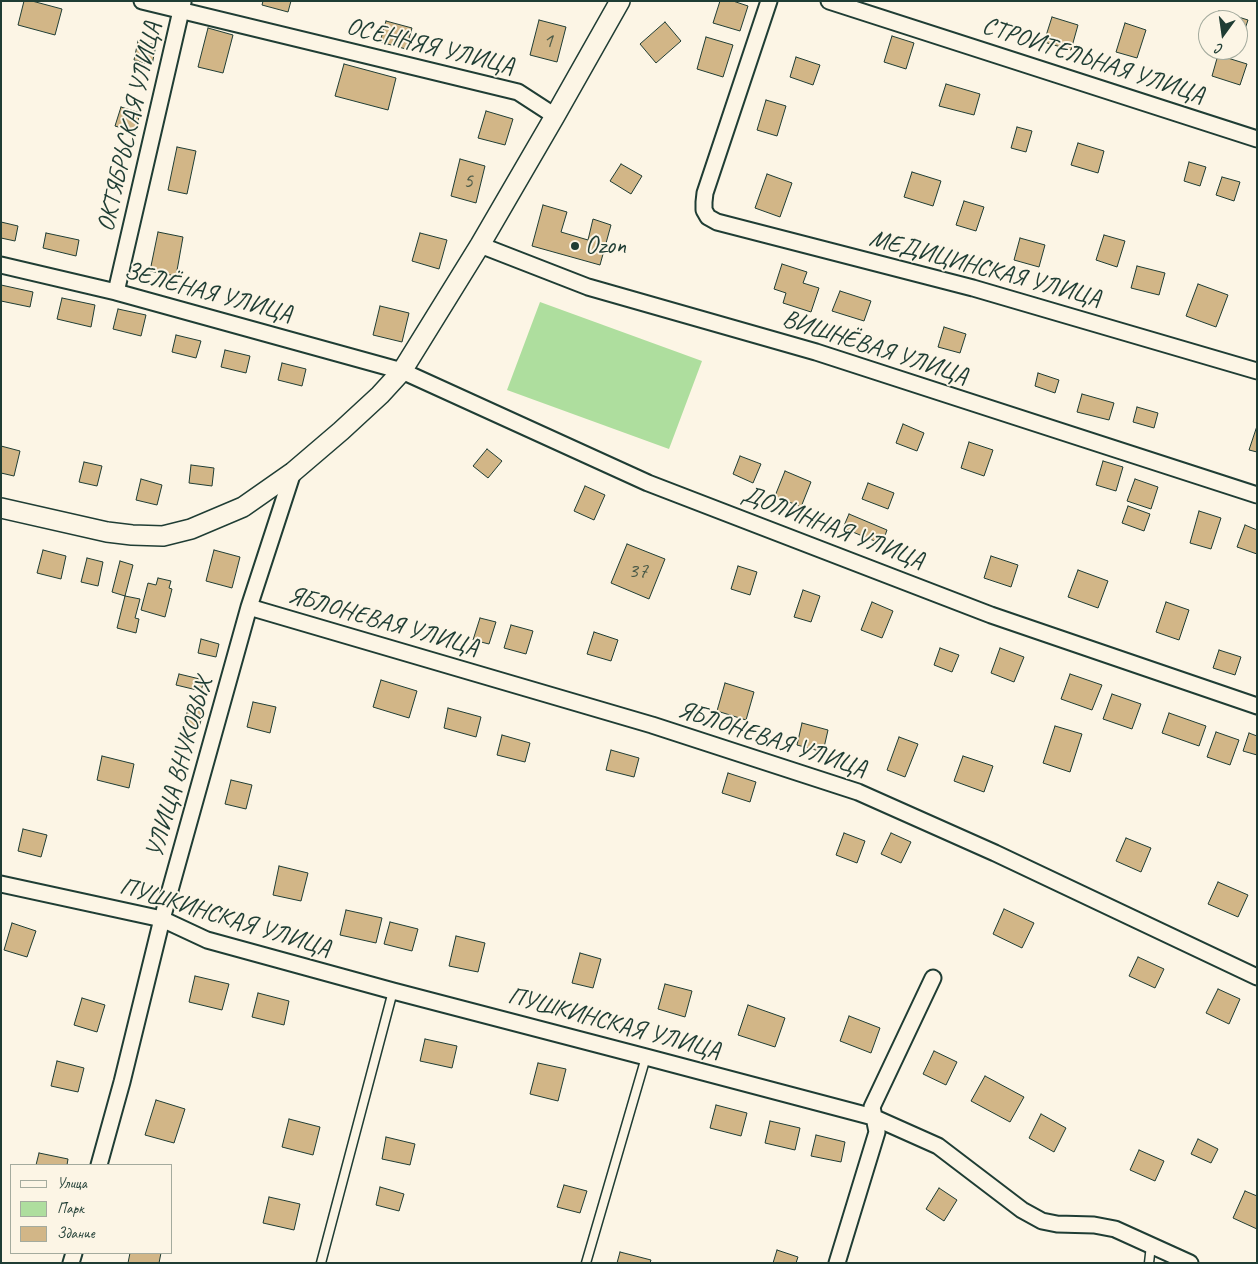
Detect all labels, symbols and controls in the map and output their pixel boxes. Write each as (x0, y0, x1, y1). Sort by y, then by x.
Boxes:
north arrow (1198, 10, 1248, 60)
street label: СТРОИТЕЛЬНАЯ УЛИЦА (978, 11, 1208, 111)
street label: ОСЕННЯЯ УЛИЦА (343, 12, 517, 82)
street label: ОКТЯБРЬСКАЯ УЛИЦА (91, 19, 169, 235)
house number: 1 (543, 28, 553, 54)
text: С (1214, 40, 1225, 58)
house number: 5 (463, 168, 473, 194)
street label: МЕДИЦИНСКАЯ УЛИЦА (866, 224, 1104, 314)
place label: Ozon (585, 231, 626, 261)
marker: Ozon (569, 240, 581, 252)
street label: ЗЕЛЁНАЯ УЛИЦА (121, 256, 295, 330)
street label: ВИШНЁВАЯ УЛИЦА (779, 304, 971, 392)
street label: ДОЛИННАЯ УЛИЦА (738, 480, 928, 576)
house number: 37 (628, 558, 648, 584)
street label: ЯБЛОНЕВАЯ УЛИЦА (284, 580, 482, 664)
street label: УЛИЦА ВНУКОВЫХ (140, 675, 220, 861)
street label: ЯБЛОНЕВАЯ УЛИЦА (674, 695, 870, 785)
street label: ПУШКИНСКАЯ УЛИЦА (116, 872, 334, 964)
street label: ПУШКИНСКАЯ УЛИЦА (505, 981, 723, 1067)
legend (10, 1164, 172, 1254)
text: Улица (57, 1174, 87, 1193)
text: Парк (57, 1199, 84, 1218)
text: Здание (57, 1224, 95, 1243)

